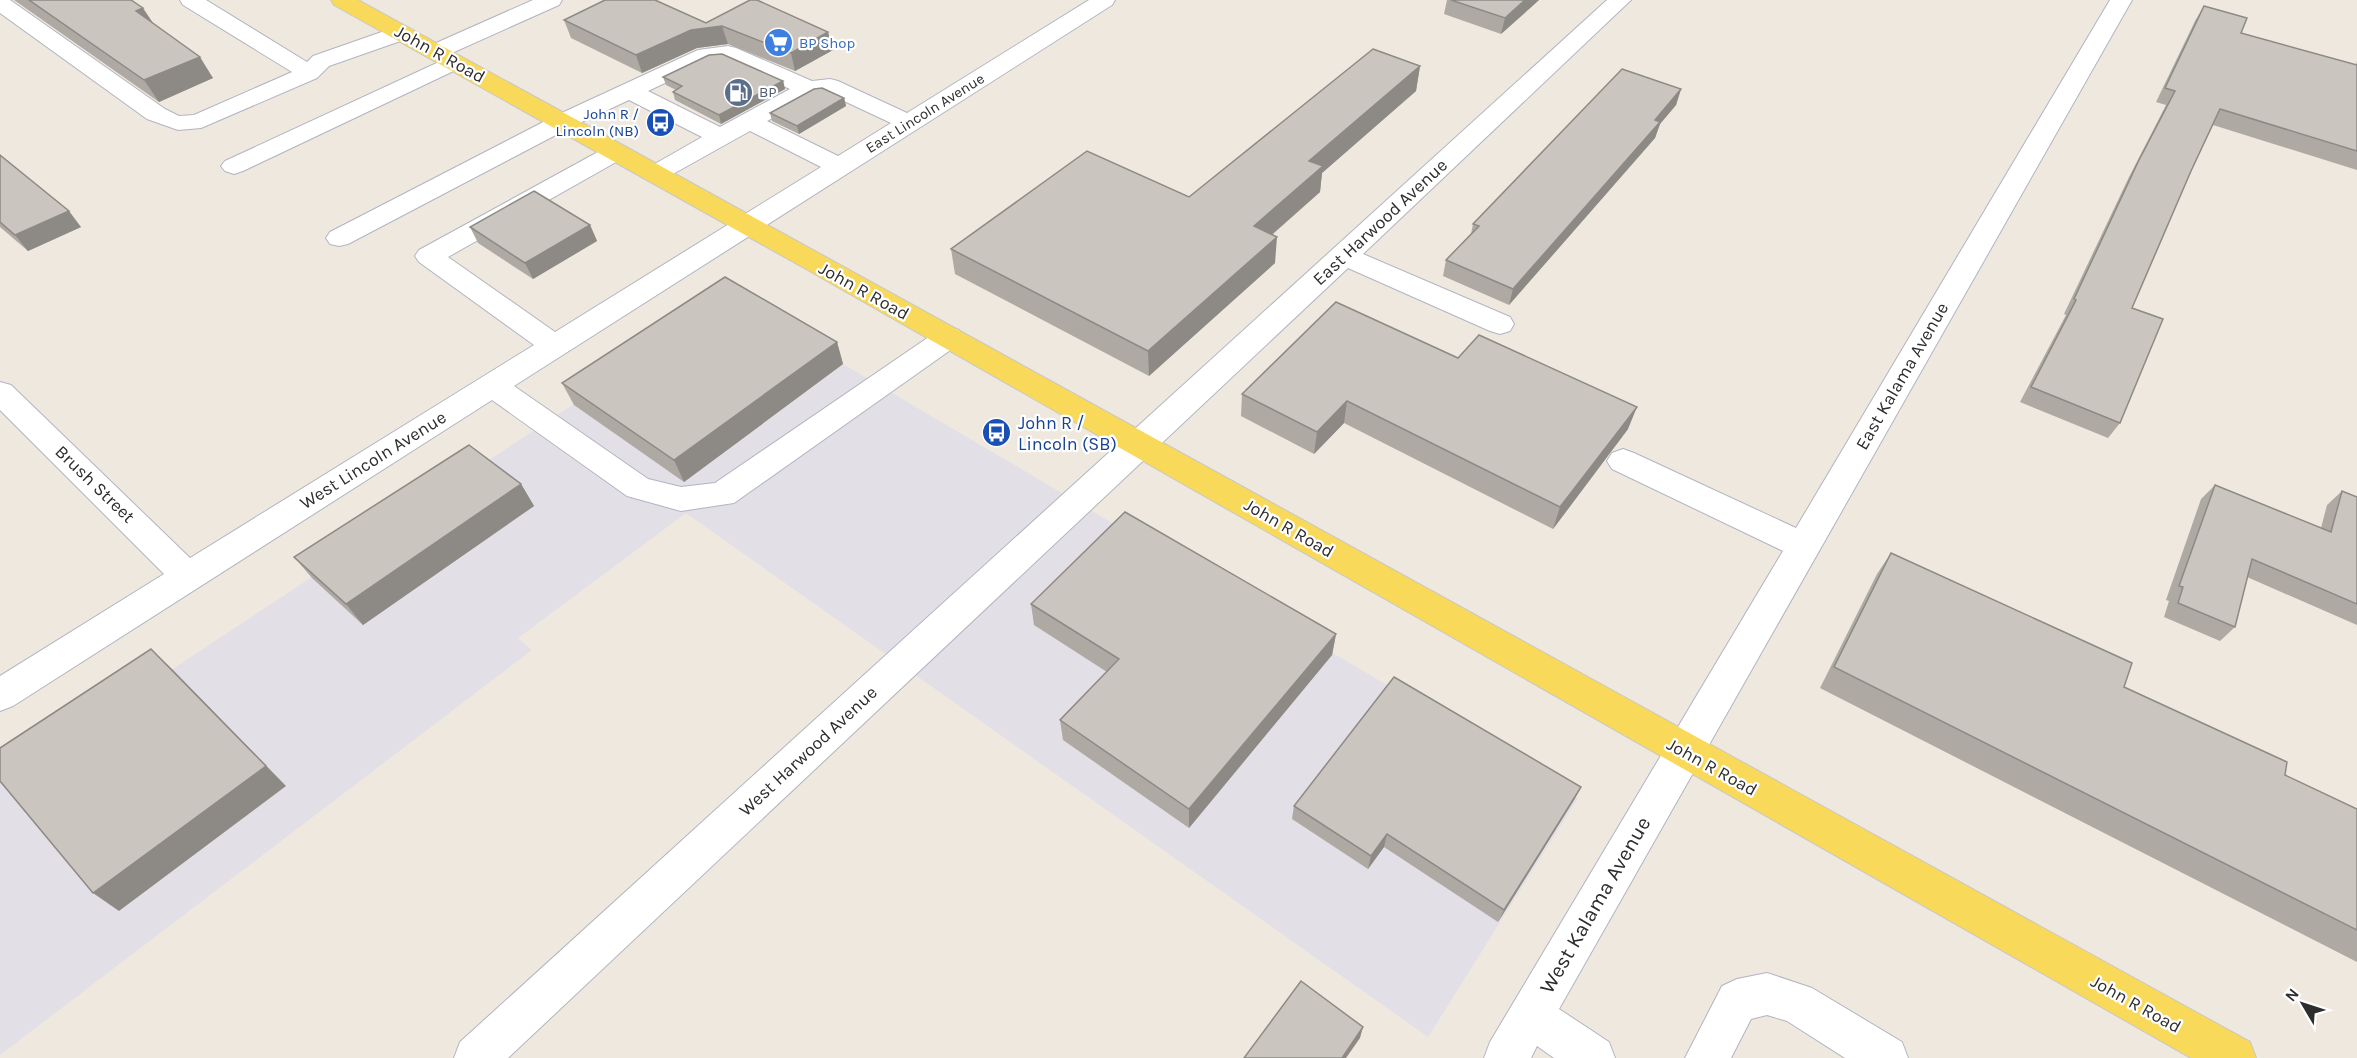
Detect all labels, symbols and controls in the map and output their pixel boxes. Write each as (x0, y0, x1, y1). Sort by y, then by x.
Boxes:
street label: John R Road (391, 20, 489, 88)
supermarket icon: BP Shop (762, 27, 794, 59)
place label: BP Shop (799, 34, 855, 52)
street label: East Lincoln Avenue (862, 69, 988, 157)
fuel station icon: BP (722, 76, 754, 108)
place label: BP (759, 83, 777, 101)
place label: John R / Lincoln (NB) (555, 105, 639, 140)
bus stop icon: John R / Lincoln (NB) (644, 107, 676, 139)
street label: East Harwood Avenue (1308, 154, 1452, 290)
street label: John R Road (815, 257, 913, 325)
street label: East Kalama Avenue (1851, 298, 1953, 454)
street label: West Lincoln Avenue (296, 406, 450, 514)
place label: John R / Lincoln (SB) (1018, 412, 1117, 455)
bus stop icon: John R / Lincoln (SB) (981, 417, 1013, 449)
street label: Brush Street (50, 440, 140, 528)
street label: John R Road (1240, 494, 1338, 562)
street label: West Harwood Avenue (734, 681, 882, 821)
street label: John R Road (1663, 733, 1761, 801)
street label: West Kalama Avenue (1535, 812, 1655, 998)
street label: John R Road (2087, 970, 2185, 1038)
north arrow (2273, 974, 2333, 1034)
text: N (2281, 984, 2303, 1005)

